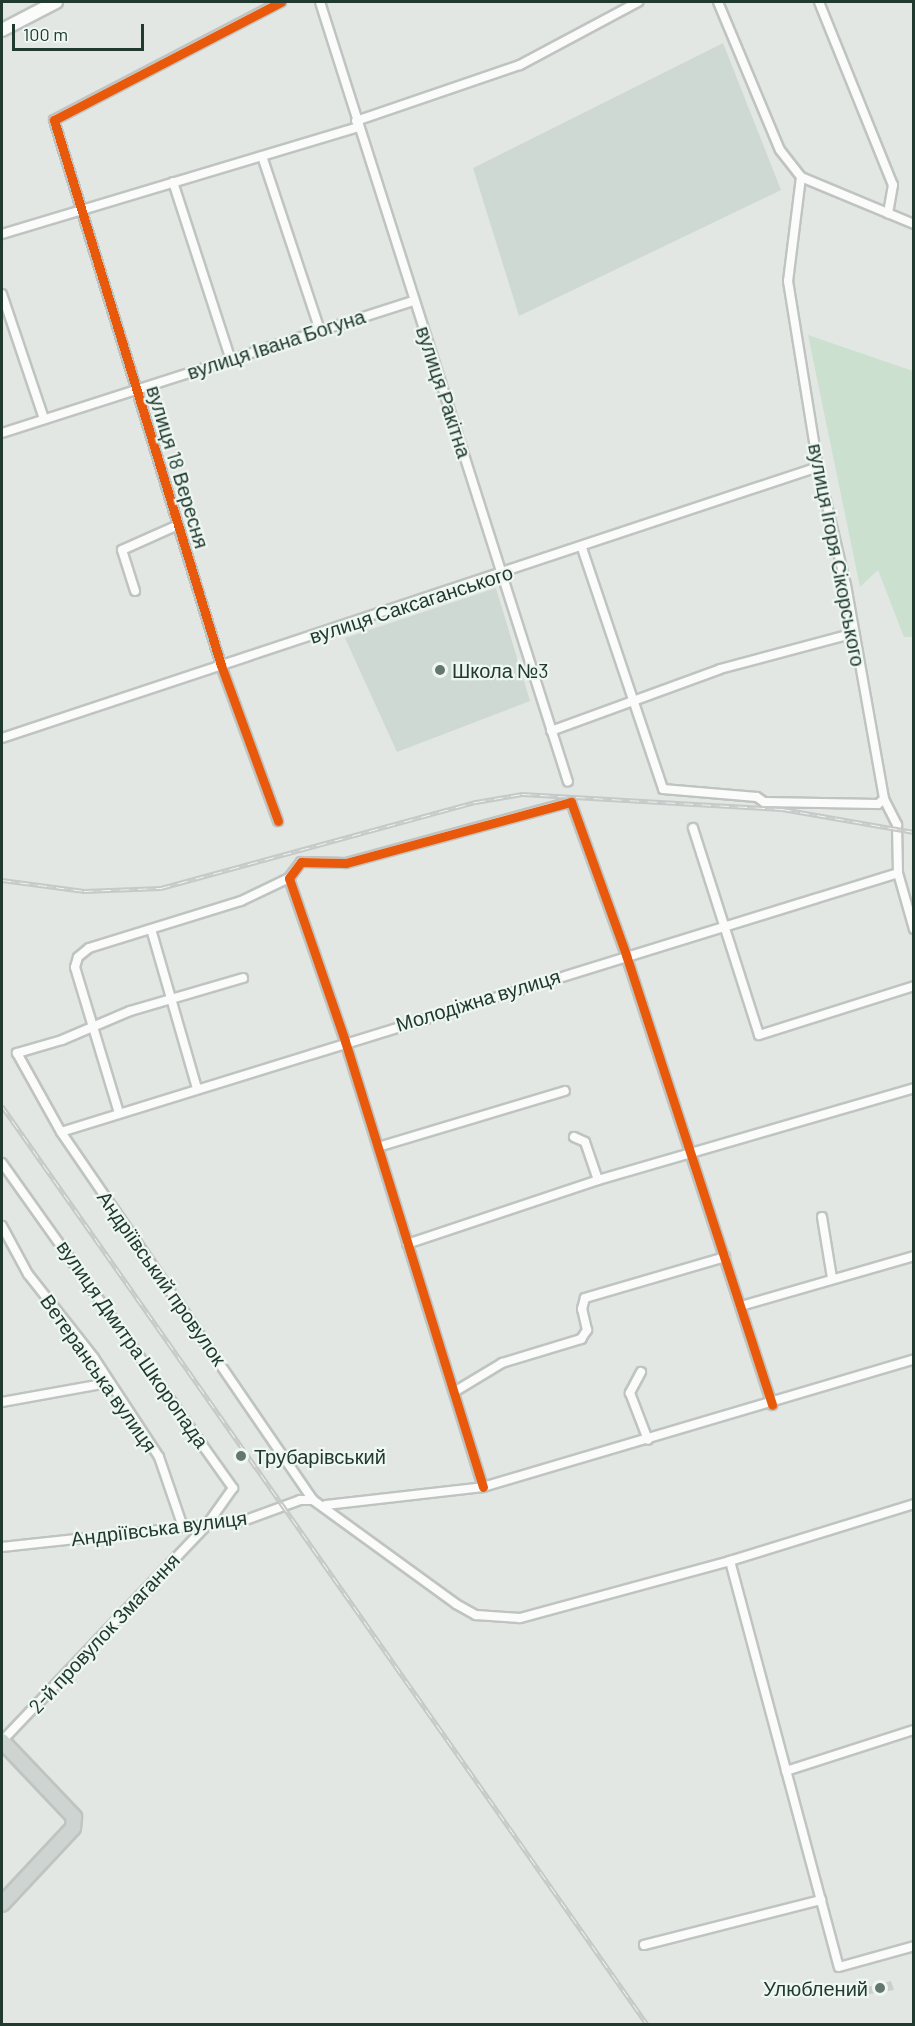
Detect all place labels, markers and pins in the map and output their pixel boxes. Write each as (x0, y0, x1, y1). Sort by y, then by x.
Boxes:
place label: Школа №3 (452, 658, 549, 682)
marker: Школа №3 (433, 663, 447, 677)
place label: Трубарівський (254, 1444, 386, 1468)
marker: Трубарівський (232, 1447, 250, 1465)
place label: Улюблений (763, 1976, 868, 2000)
marker: Улюблений (873, 1981, 887, 1995)

